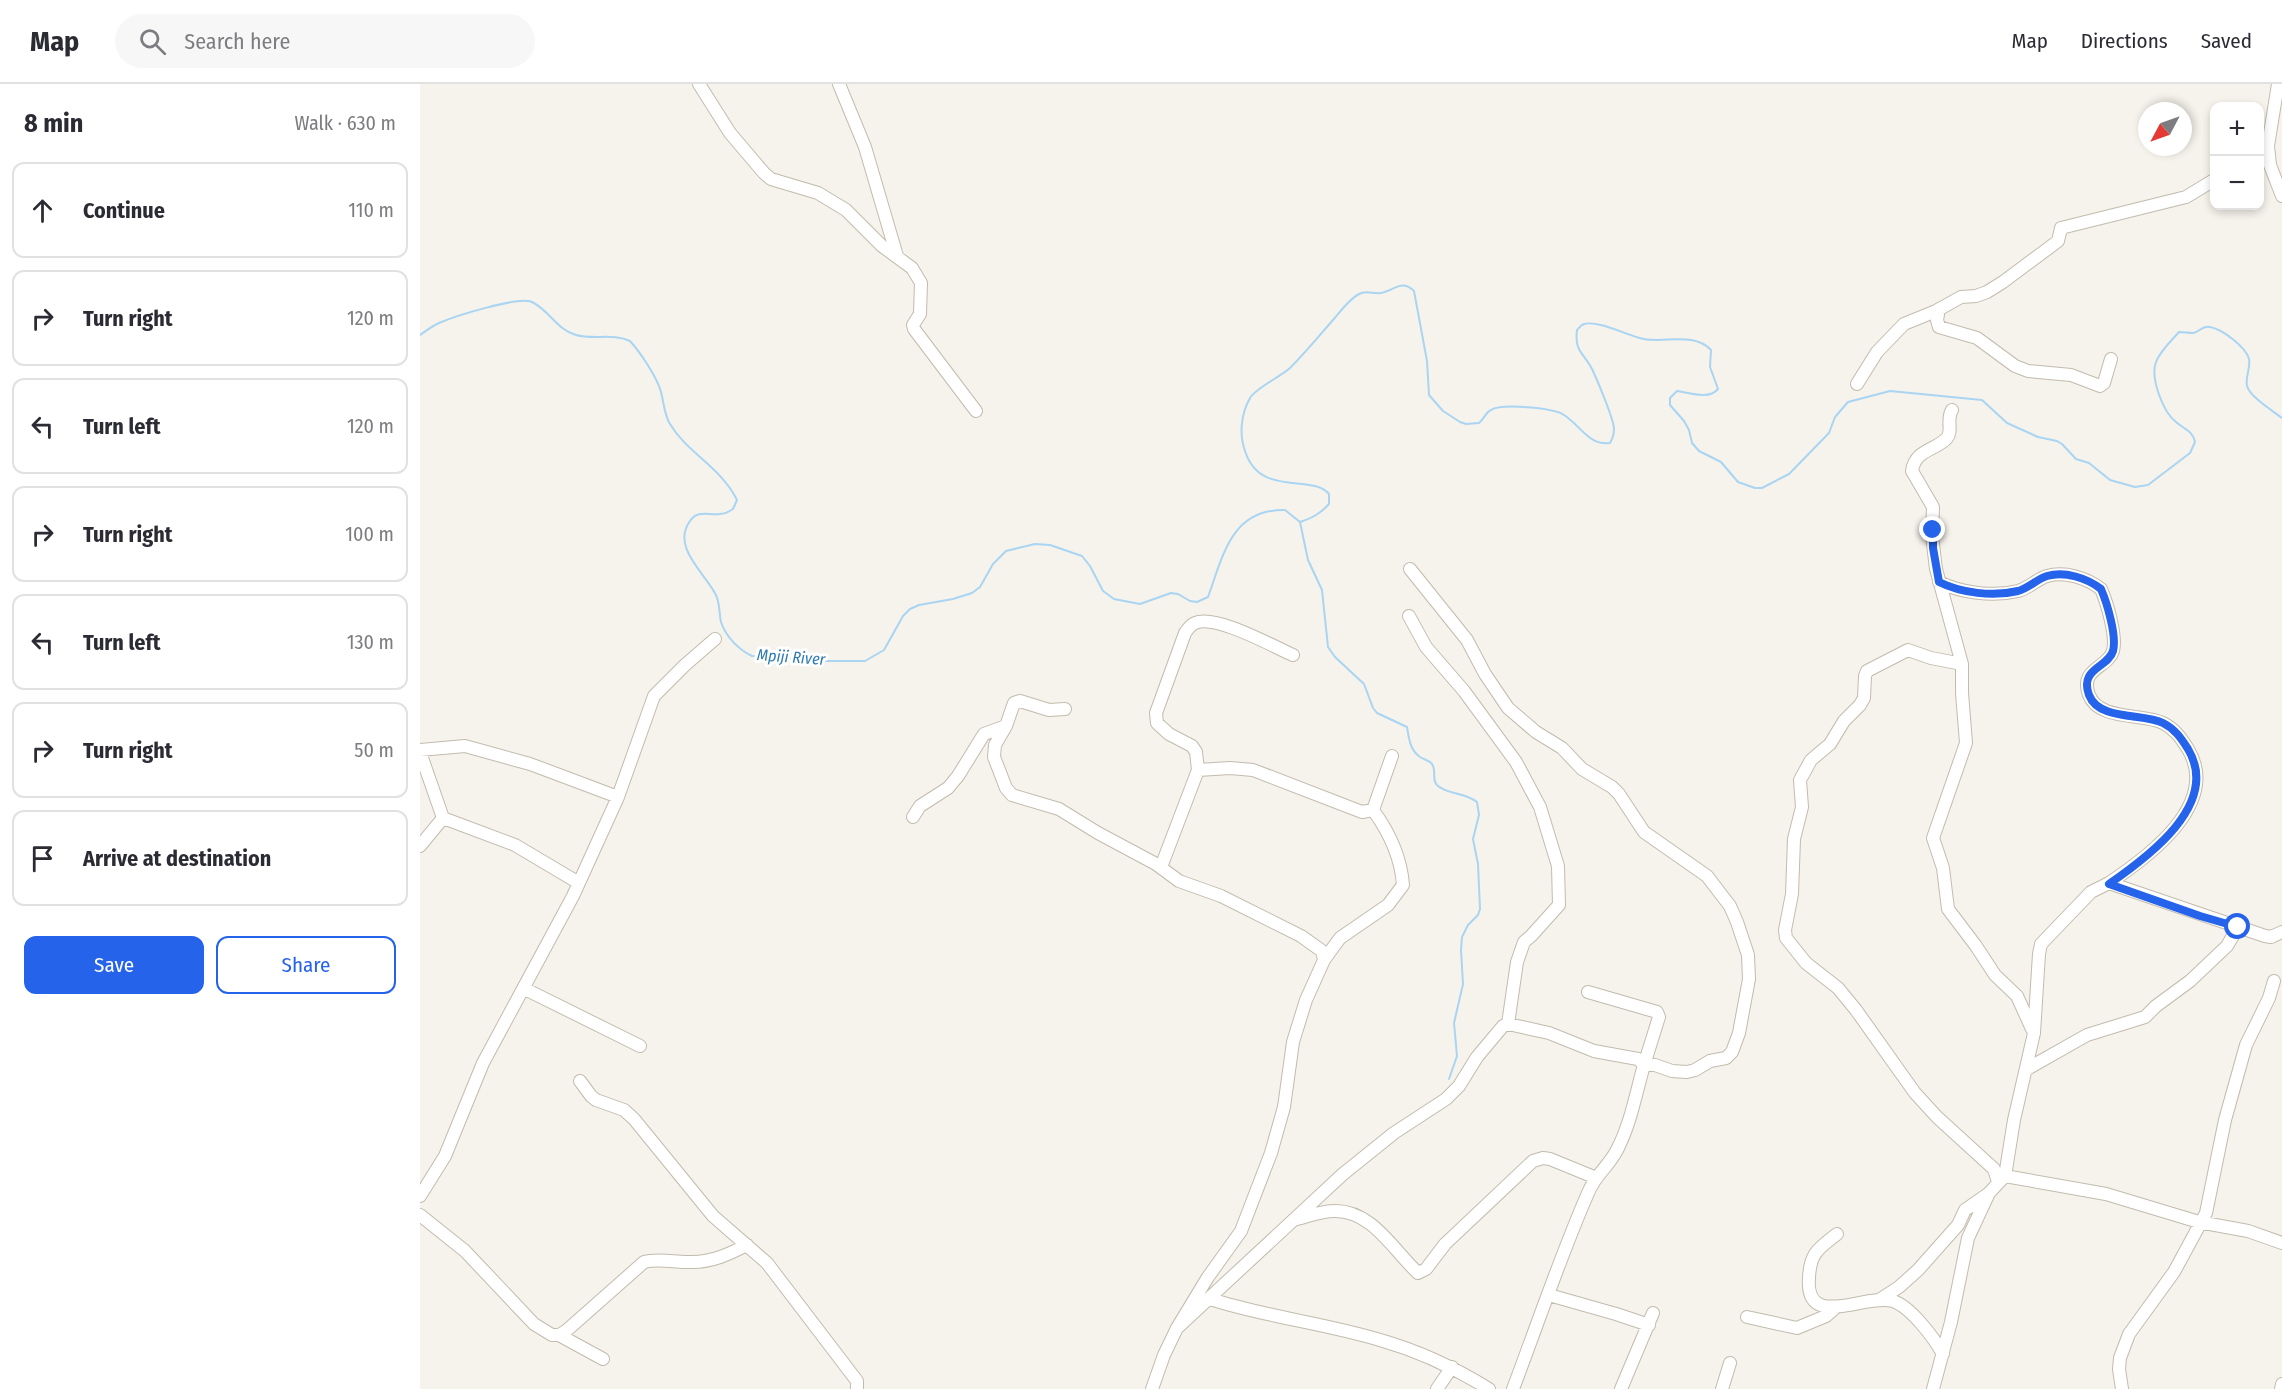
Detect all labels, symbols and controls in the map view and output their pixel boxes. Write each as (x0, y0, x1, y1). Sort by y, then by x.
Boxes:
search box (115, 14, 535, 68)
text: Map (30, 25, 79, 58)
icon: search (136, 25, 169, 58)
text: Search here (184, 28, 290, 55)
text: Map (2011, 28, 2048, 54)
text: Directions (2081, 28, 2168, 54)
text: Saved (2201, 28, 2252, 54)
north arrow (2138, 102, 2192, 156)
map controls (2210, 102, 2264, 210)
button: + (2210, 102, 2264, 156)
text: 8 min (24, 108, 83, 139)
text: Walk · 630 m (295, 111, 396, 135)
button: − (2210, 156, 2264, 210)
icon: ahead (26, 194, 59, 227)
text: Continue (83, 197, 165, 224)
text: 110 m (348, 198, 394, 222)
icon: right (26, 302, 59, 335)
text: Turn right (83, 305, 172, 332)
text: 120 m (347, 306, 394, 330)
icon: left (26, 410, 59, 443)
text: Turn left (83, 413, 161, 440)
text: 120 m (347, 414, 394, 438)
route end (1919, 516, 1945, 542)
icon: right (26, 518, 59, 551)
text: Turn right (83, 521, 172, 548)
text: 100 m (345, 522, 394, 546)
icon: left (26, 626, 59, 659)
text: Turn left (83, 629, 161, 656)
text: 130 m (347, 630, 394, 654)
water label: Mpiji River (756, 645, 826, 669)
icon: right (26, 734, 59, 767)
text: Turn right (83, 737, 172, 764)
text: 50 m (354, 738, 394, 762)
icon: arrive (26, 842, 59, 875)
text: Arrive at destination (83, 845, 271, 872)
route start (2224, 913, 2250, 939)
button: Save (24, 936, 204, 994)
button: Share (216, 936, 396, 994)

